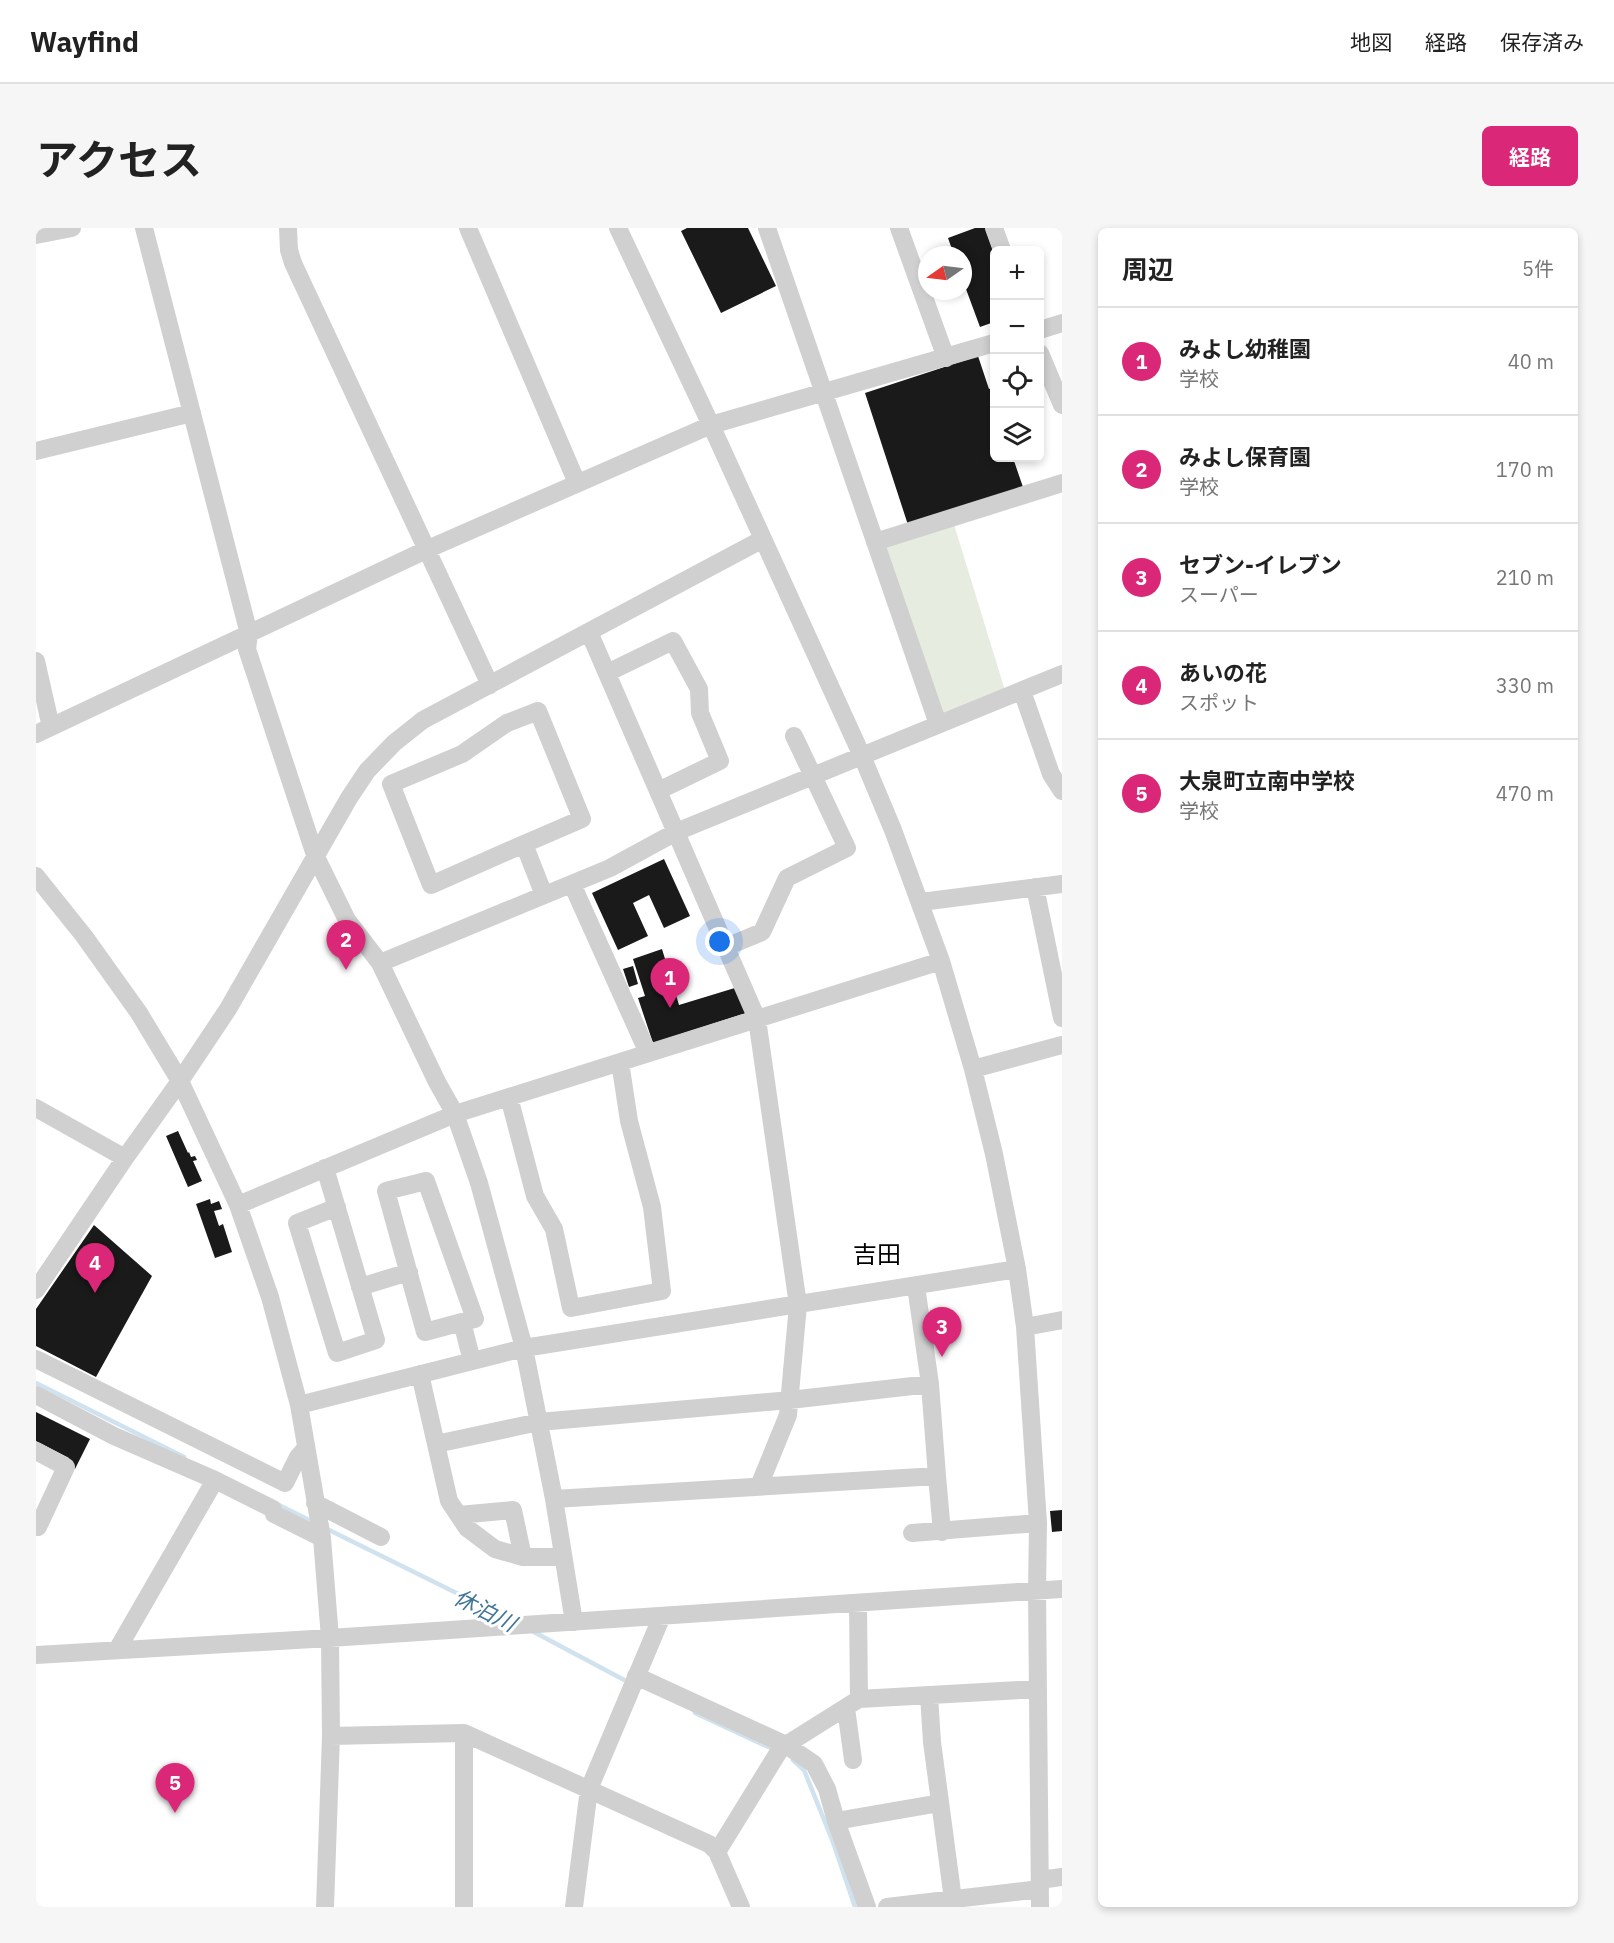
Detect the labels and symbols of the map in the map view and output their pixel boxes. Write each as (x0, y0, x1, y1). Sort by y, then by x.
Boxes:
north arrow (918, 246, 972, 300)
pin: 2 (326, 920, 366, 970)
your location (705, 927, 734, 956)
pin: 1 (650, 958, 690, 1008)
district label: 吉田 (853, 1238, 901, 1270)
pin: 4 (76, 1244, 114, 1293)
pin: 3 (922, 1308, 962, 1357)
water label: 休泊川 (449, 1582, 523, 1638)
pin: 5 (156, 1764, 194, 1813)

